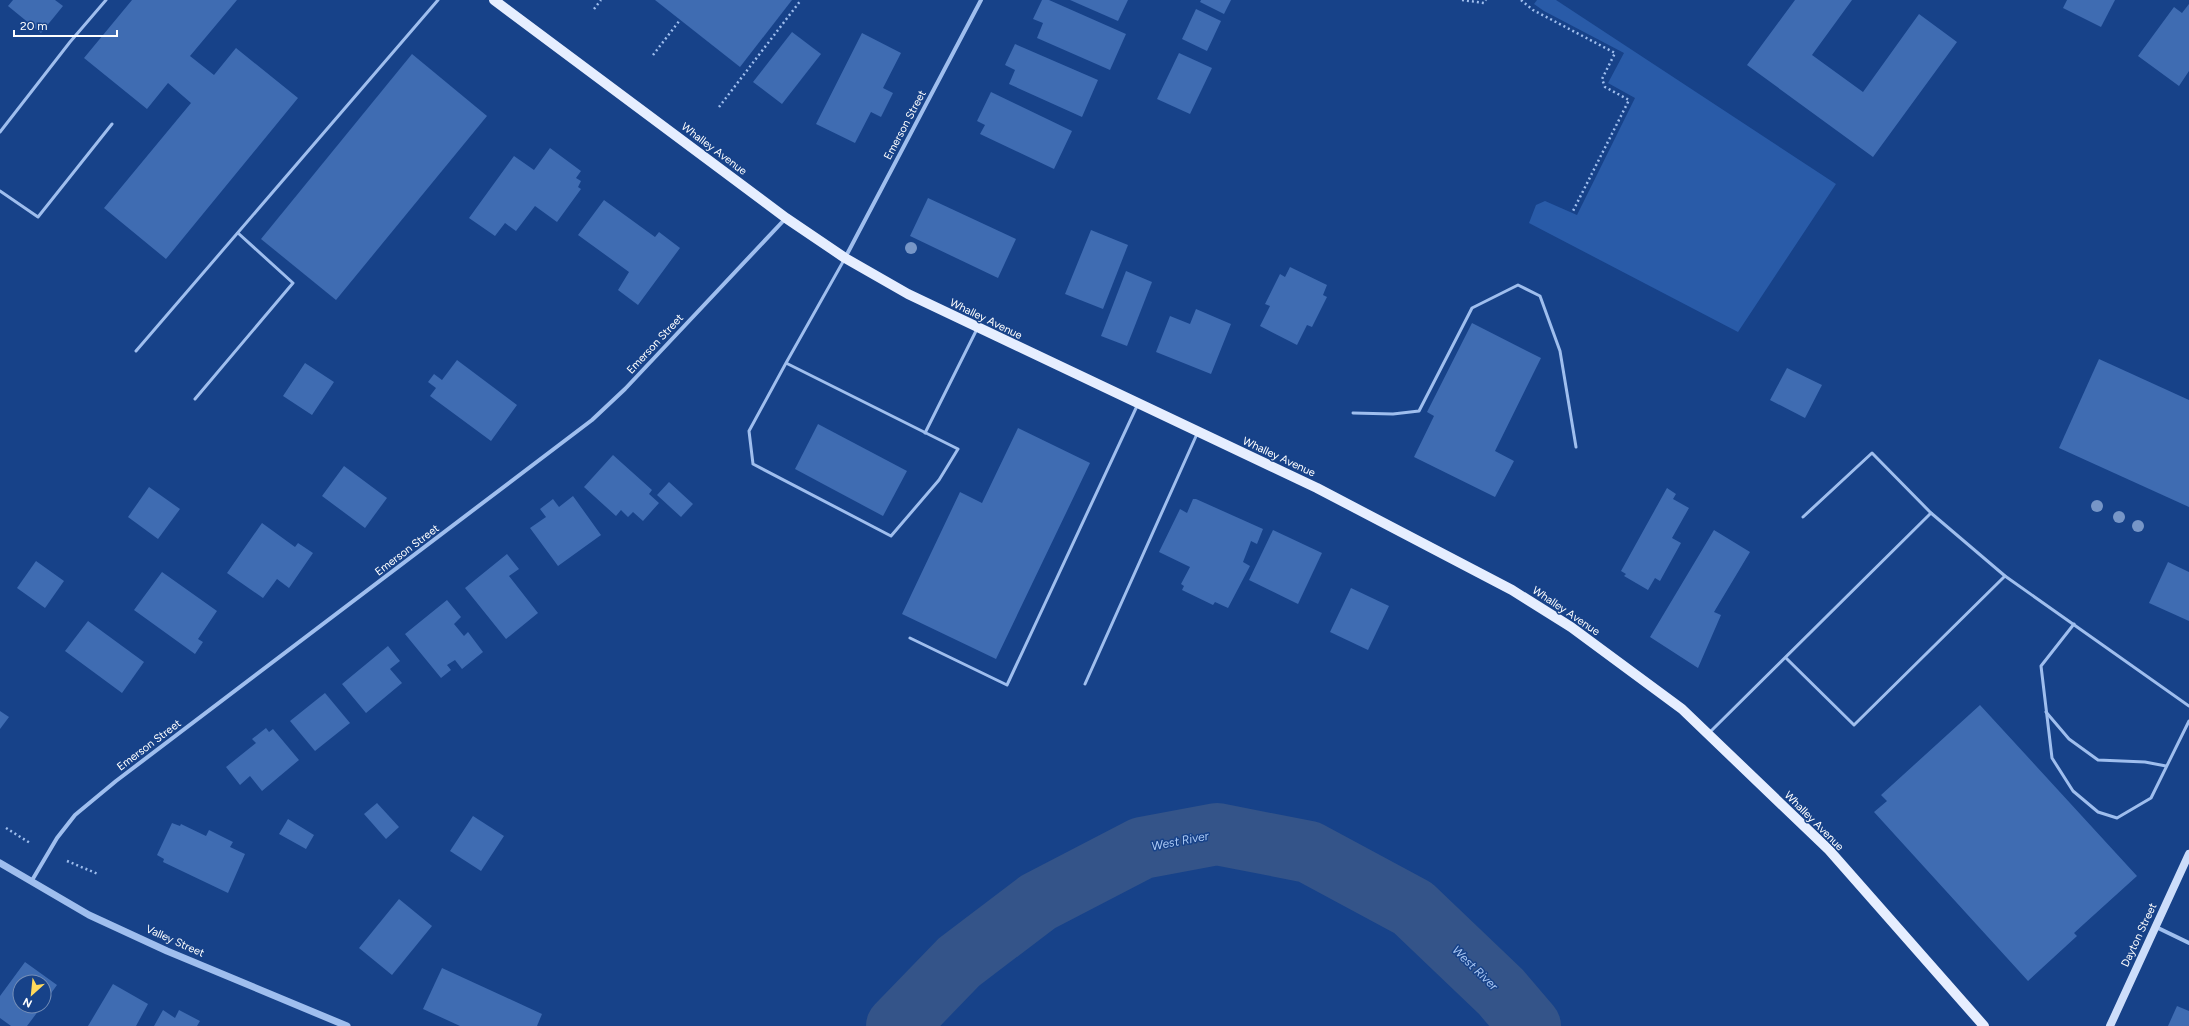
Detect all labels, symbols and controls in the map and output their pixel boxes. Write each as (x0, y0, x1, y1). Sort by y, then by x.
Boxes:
scale bar (14, 12, 117, 38)
text: 20 m (20, 19, 48, 33)
street label: Emerson Street (881, 88, 929, 162)
street label: Whalley Avenue (679, 120, 749, 178)
street label: Whalley Avenue (948, 296, 1024, 342)
street label: Emerson Street (624, 311, 686, 377)
street label: Whalley Avenue (1241, 434, 1317, 480)
street label: Emerson Street (372, 522, 442, 578)
street label: Whalley Avenue (1530, 584, 1602, 638)
street label: Emerson Street (114, 717, 184, 773)
street label: Whalley Avenue (1782, 789, 1846, 853)
water label: West River (1150, 828, 1211, 853)
street label: Dayton Street (2119, 901, 2159, 969)
street label: Valley Street (144, 922, 206, 960)
water label: West River (1449, 943, 1501, 994)
north arrow (12, 974, 52, 1014)
text: N (21, 995, 34, 1010)

